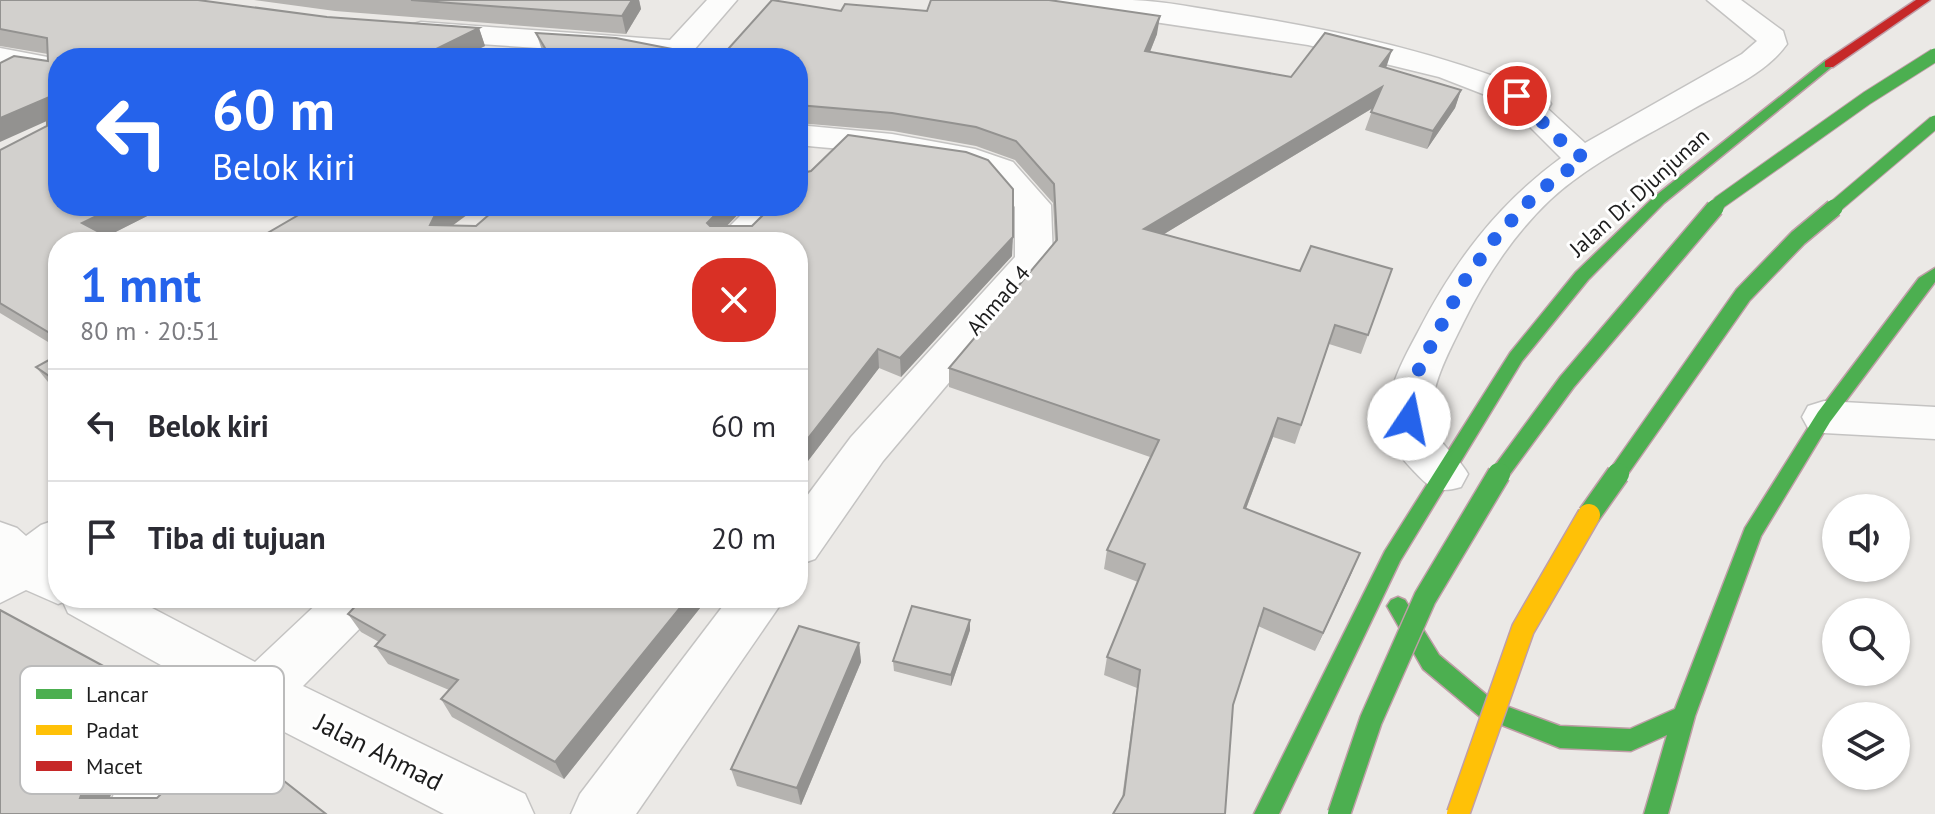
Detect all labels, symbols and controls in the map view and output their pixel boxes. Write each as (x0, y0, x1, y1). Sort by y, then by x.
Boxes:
pin (1483, 62, 1551, 130)
text: 60 m (212, 73, 335, 145)
icon: arrive (1495, 74, 1539, 118)
icon: left (80, 80, 184, 184)
street label: Jalan Dr. Djunjunan (1562, 122, 1715, 263)
text: Belok kiri (212, 143, 356, 190)
text: 1 mnt (80, 253, 201, 315)
button: close (692, 258, 776, 342)
street label: Ahmad 4 (960, 259, 1036, 341)
text: 80 m · 20:51 (80, 314, 220, 347)
position arrow (1367, 377, 1451, 461)
icon: left (80, 403, 124, 447)
text: Belok kiri (148, 406, 269, 445)
text: 60 m (711, 406, 776, 445)
map controls (1822, 494, 1910, 790)
button: sound (1822, 494, 1910, 582)
icon: arrive (80, 515, 124, 559)
text: Tiba di tujuan (148, 518, 326, 557)
text: 20 m (711, 518, 776, 557)
button: search (1822, 598, 1910, 686)
legend (20, 666, 284, 794)
text: Lancar (86, 680, 149, 708)
button: layers (1822, 702, 1910, 790)
street label: Jalan Ahmad (309, 705, 449, 798)
text: Padat (86, 716, 139, 744)
text: Macet (86, 752, 143, 780)

